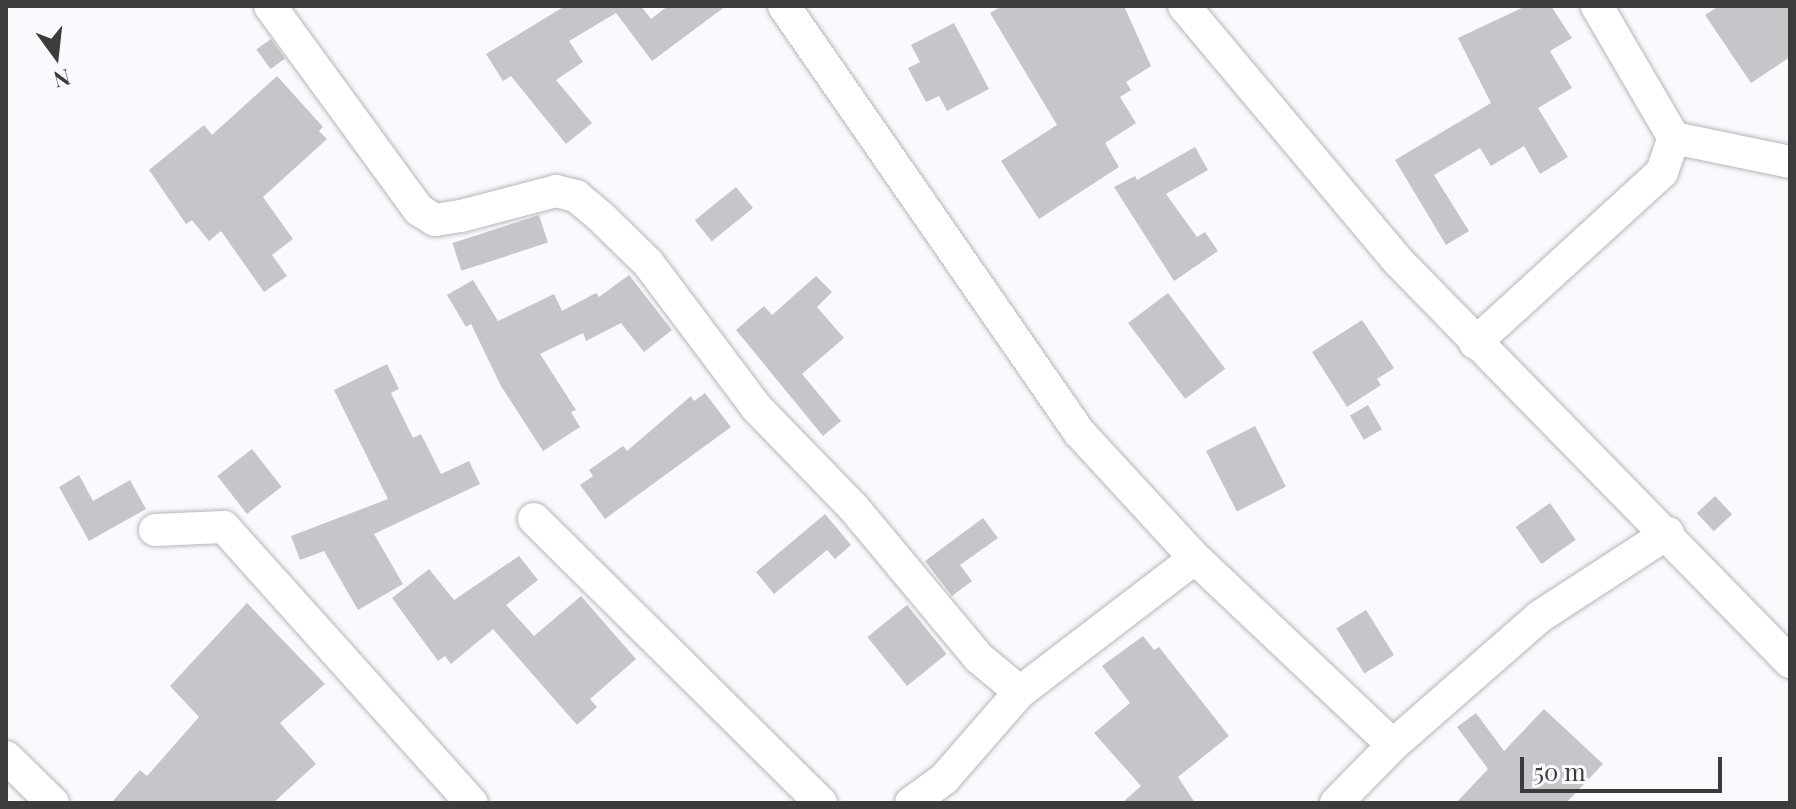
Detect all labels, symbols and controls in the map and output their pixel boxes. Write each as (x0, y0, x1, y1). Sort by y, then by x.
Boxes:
north arrow (16, 16, 96, 96)
text: N (51, 63, 74, 96)
scale bar (1524, 741, 1726, 791)
text: 50 m (1534, 755, 1586, 787)

